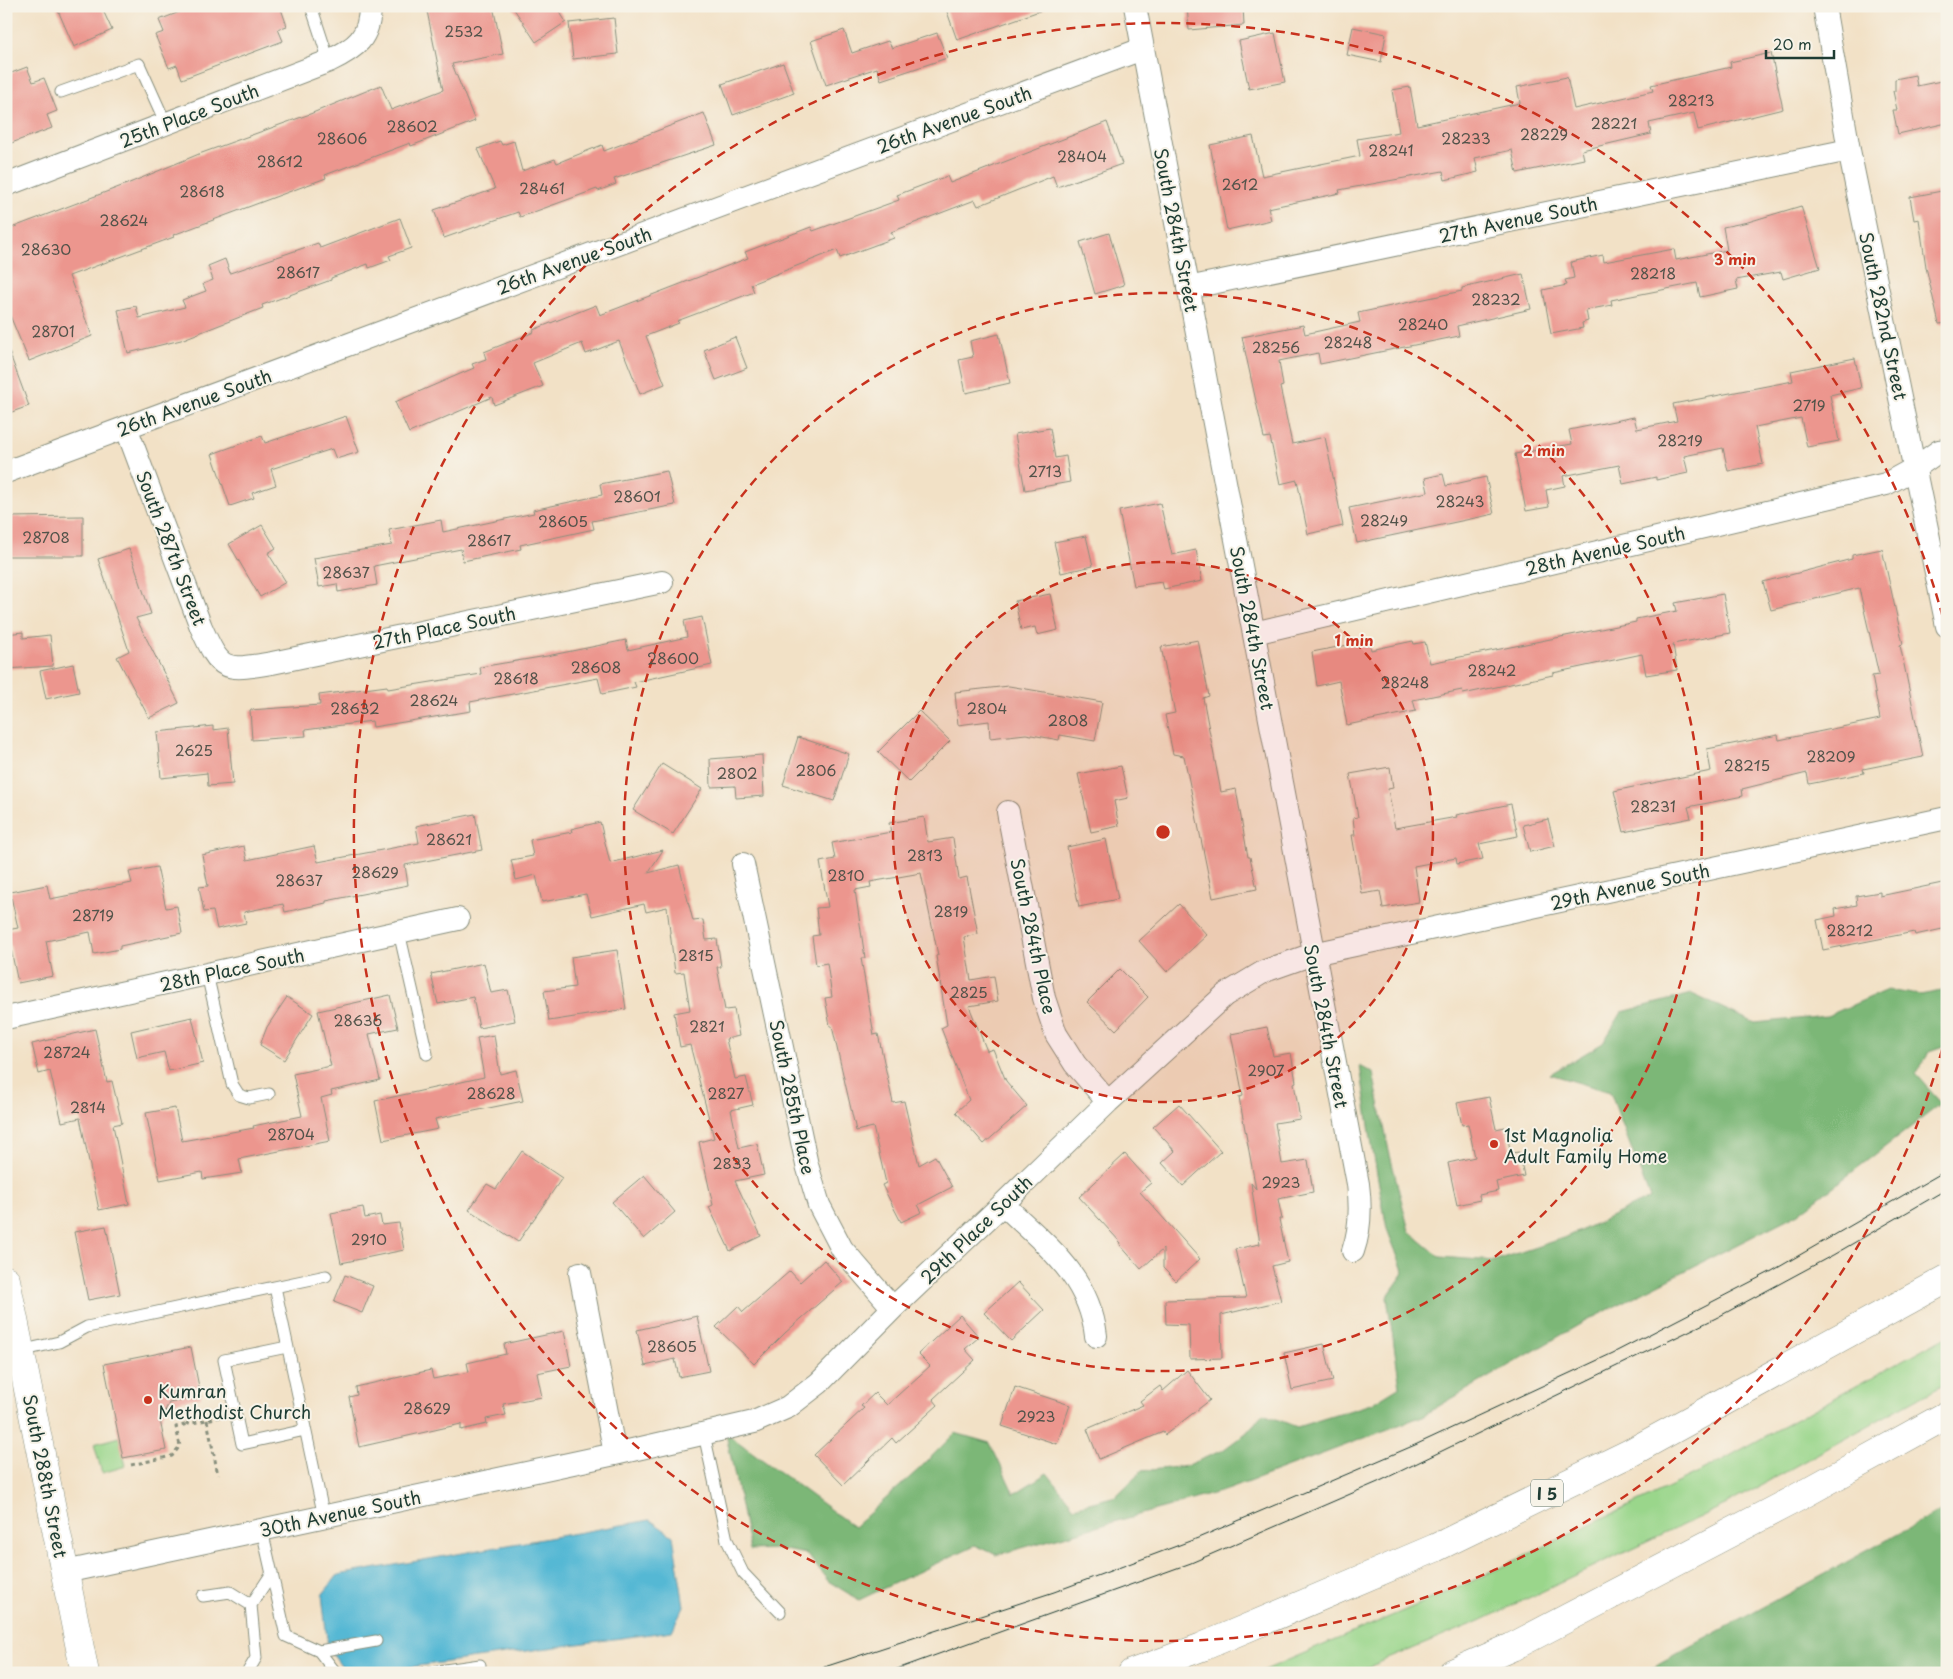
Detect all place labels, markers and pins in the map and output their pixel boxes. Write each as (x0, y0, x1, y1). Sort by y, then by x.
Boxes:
centre of rings (1154, 823, 1172, 841)
place label: 1st Magnolia Adult Family Home (1504, 1121, 1667, 1169)
marker: 1st Magnolia Adult Family Home (1488, 1138, 1500, 1150)
place label: Kumran Methodist Church (158, 1377, 311, 1425)
marker: Kumran Methodist Church (142, 1394, 154, 1406)

